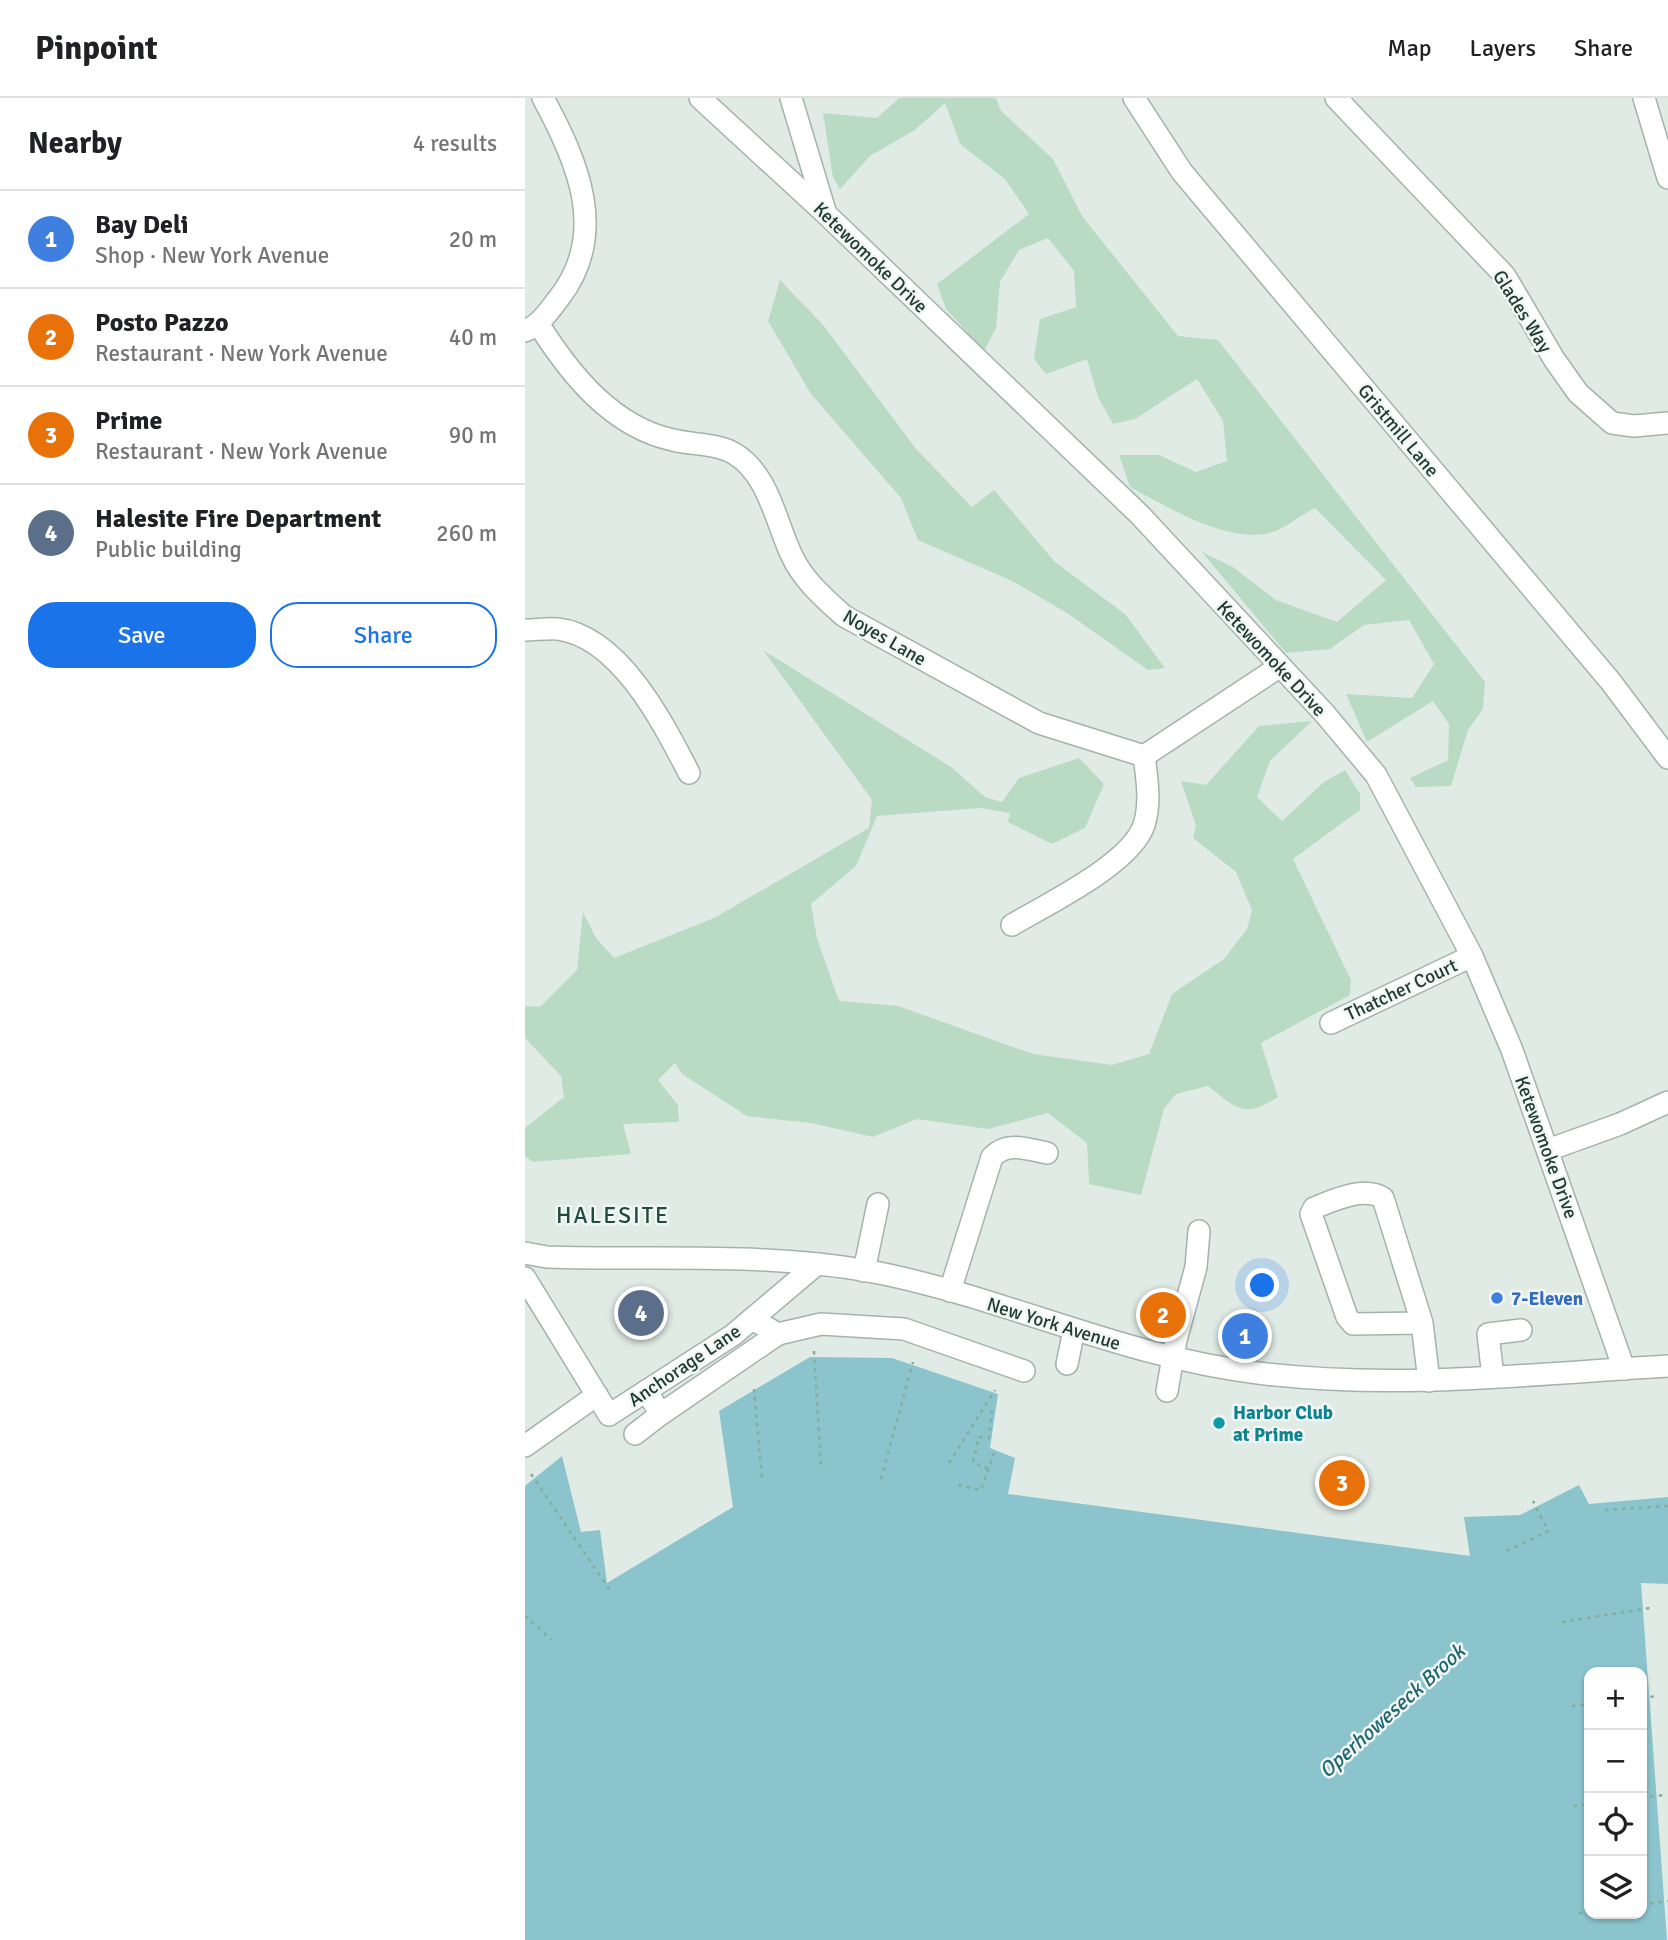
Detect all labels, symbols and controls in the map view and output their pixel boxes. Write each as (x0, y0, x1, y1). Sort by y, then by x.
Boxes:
text: Pinpoint (35, 28, 158, 69)
text: Map (1387, 33, 1432, 63)
text: Layers (1470, 33, 1536, 63)
text: Share (1574, 33, 1633, 63)
text: Nearby (28, 125, 122, 162)
text: 4 results (413, 129, 497, 158)
street label: Ketewomoke Drive (808, 197, 933, 318)
text: Bay Deli (95, 209, 188, 241)
text: 1 (45, 225, 57, 254)
text: 20 m (449, 225, 497, 254)
text: Shop · New York Avenue (95, 241, 329, 270)
street label: Glades Way (1487, 266, 1557, 358)
text: Posto Pazzo (95, 307, 228, 339)
text: 2 (45, 323, 57, 352)
text: 40 m (449, 323, 497, 352)
text: Restaurant · New York Avenue (95, 339, 388, 368)
street label: Gristmill Lane (1352, 379, 1444, 482)
text: Prime (95, 405, 163, 437)
text: 3 (45, 421, 57, 450)
text: 90 m (449, 421, 497, 450)
text: Restaurant · New York Avenue (95, 437, 388, 466)
text: Halesite Fire Department (95, 503, 381, 535)
text: 4 (45, 519, 57, 548)
text: 260 m (436, 519, 497, 548)
text: Public building (95, 535, 242, 564)
street label: Ketewomoke Drive (1211, 596, 1331, 722)
button: Save (28, 602, 256, 668)
button: Share (270, 602, 497, 668)
street label: Noyes Lane (838, 604, 931, 671)
street label: Thatcher Court (1341, 953, 1462, 1026)
street label: Ketewomoke Drive (1509, 1073, 1583, 1222)
district label: HALESITE (556, 1201, 670, 1230)
your location (1245, 1268, 1279, 1302)
pin: 4 (618, 1287, 664, 1339)
place label: 7-Eleven (1511, 1287, 1583, 1311)
pin: 2 (1140, 1289, 1186, 1341)
marker: 7-Eleven (1489, 1290, 1505, 1306)
street label: New York Avenue (984, 1292, 1123, 1356)
pin: 1 (1222, 1310, 1268, 1362)
street label: Anchorage Lane (624, 1319, 745, 1412)
place label: Harbor Club at Prime (1233, 1401, 1333, 1447)
marker: Harbor Club at Prime (1211, 1415, 1227, 1431)
pin: 3 (1319, 1457, 1365, 1509)
water label: Operhoweseck Brook (1314, 1637, 1472, 1783)
map controls (1584, 1667, 1647, 1919)
button: + (1584, 1667, 1647, 1730)
button: − (1584, 1730, 1647, 1793)
button: locate (1584, 1793, 1647, 1856)
button: layers (1584, 1856, 1647, 1919)

